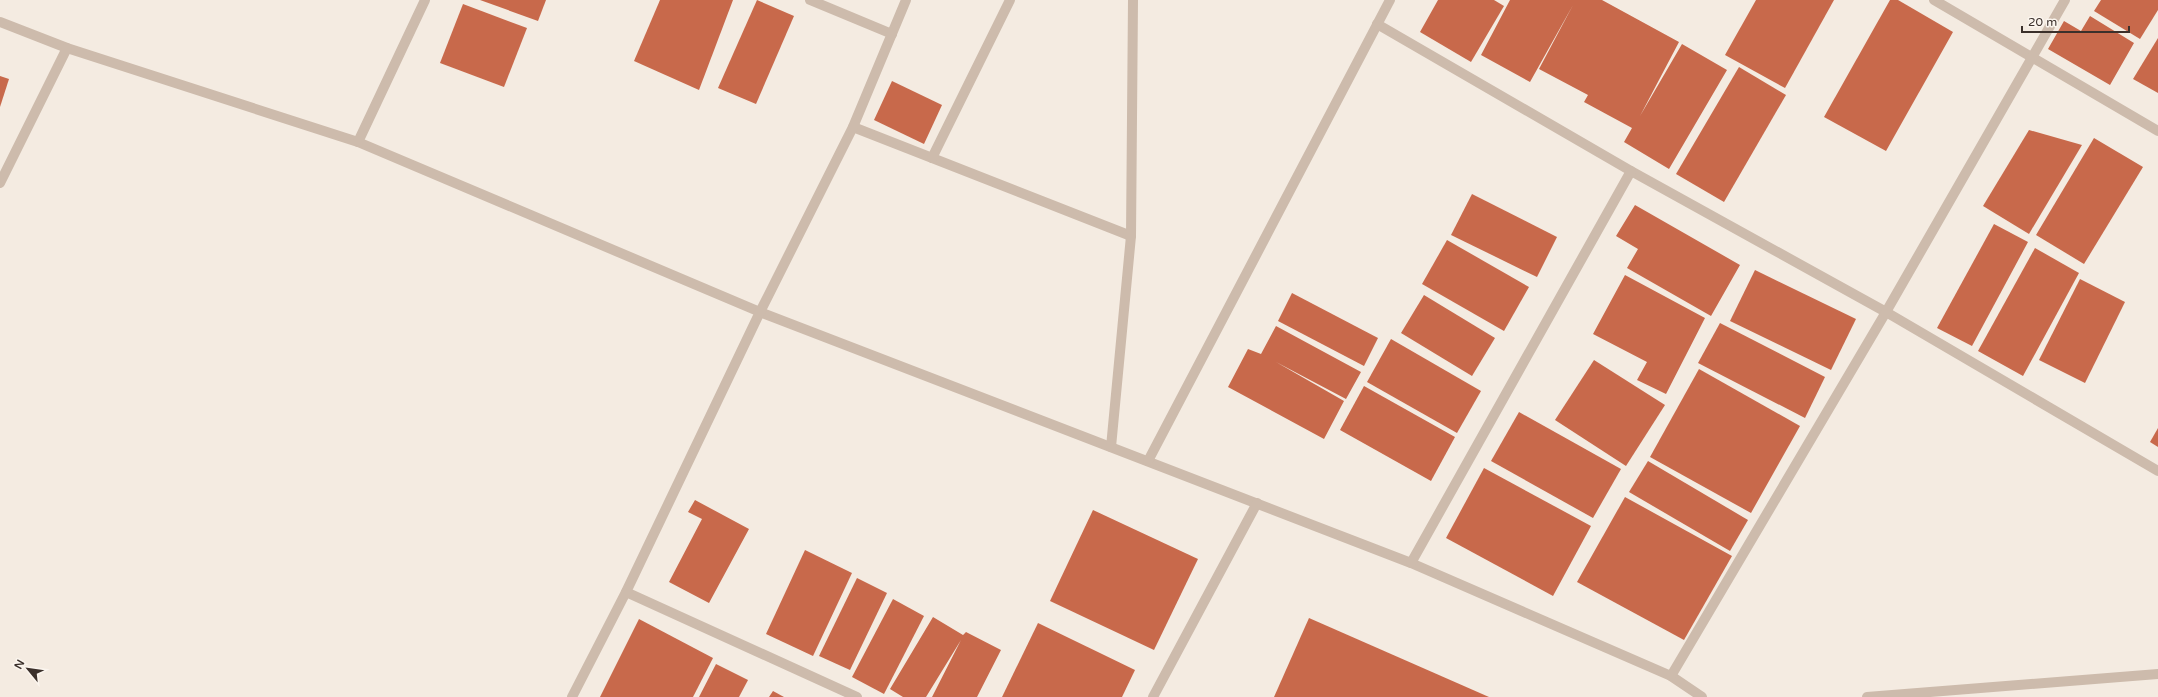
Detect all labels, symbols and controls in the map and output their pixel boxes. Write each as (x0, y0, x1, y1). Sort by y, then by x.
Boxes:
scale bar (2022, 8, 2129, 34)
text: 20 m (2028, 15, 2057, 29)
north arrow (8, 649, 48, 689)
text: N (12, 657, 28, 671)

